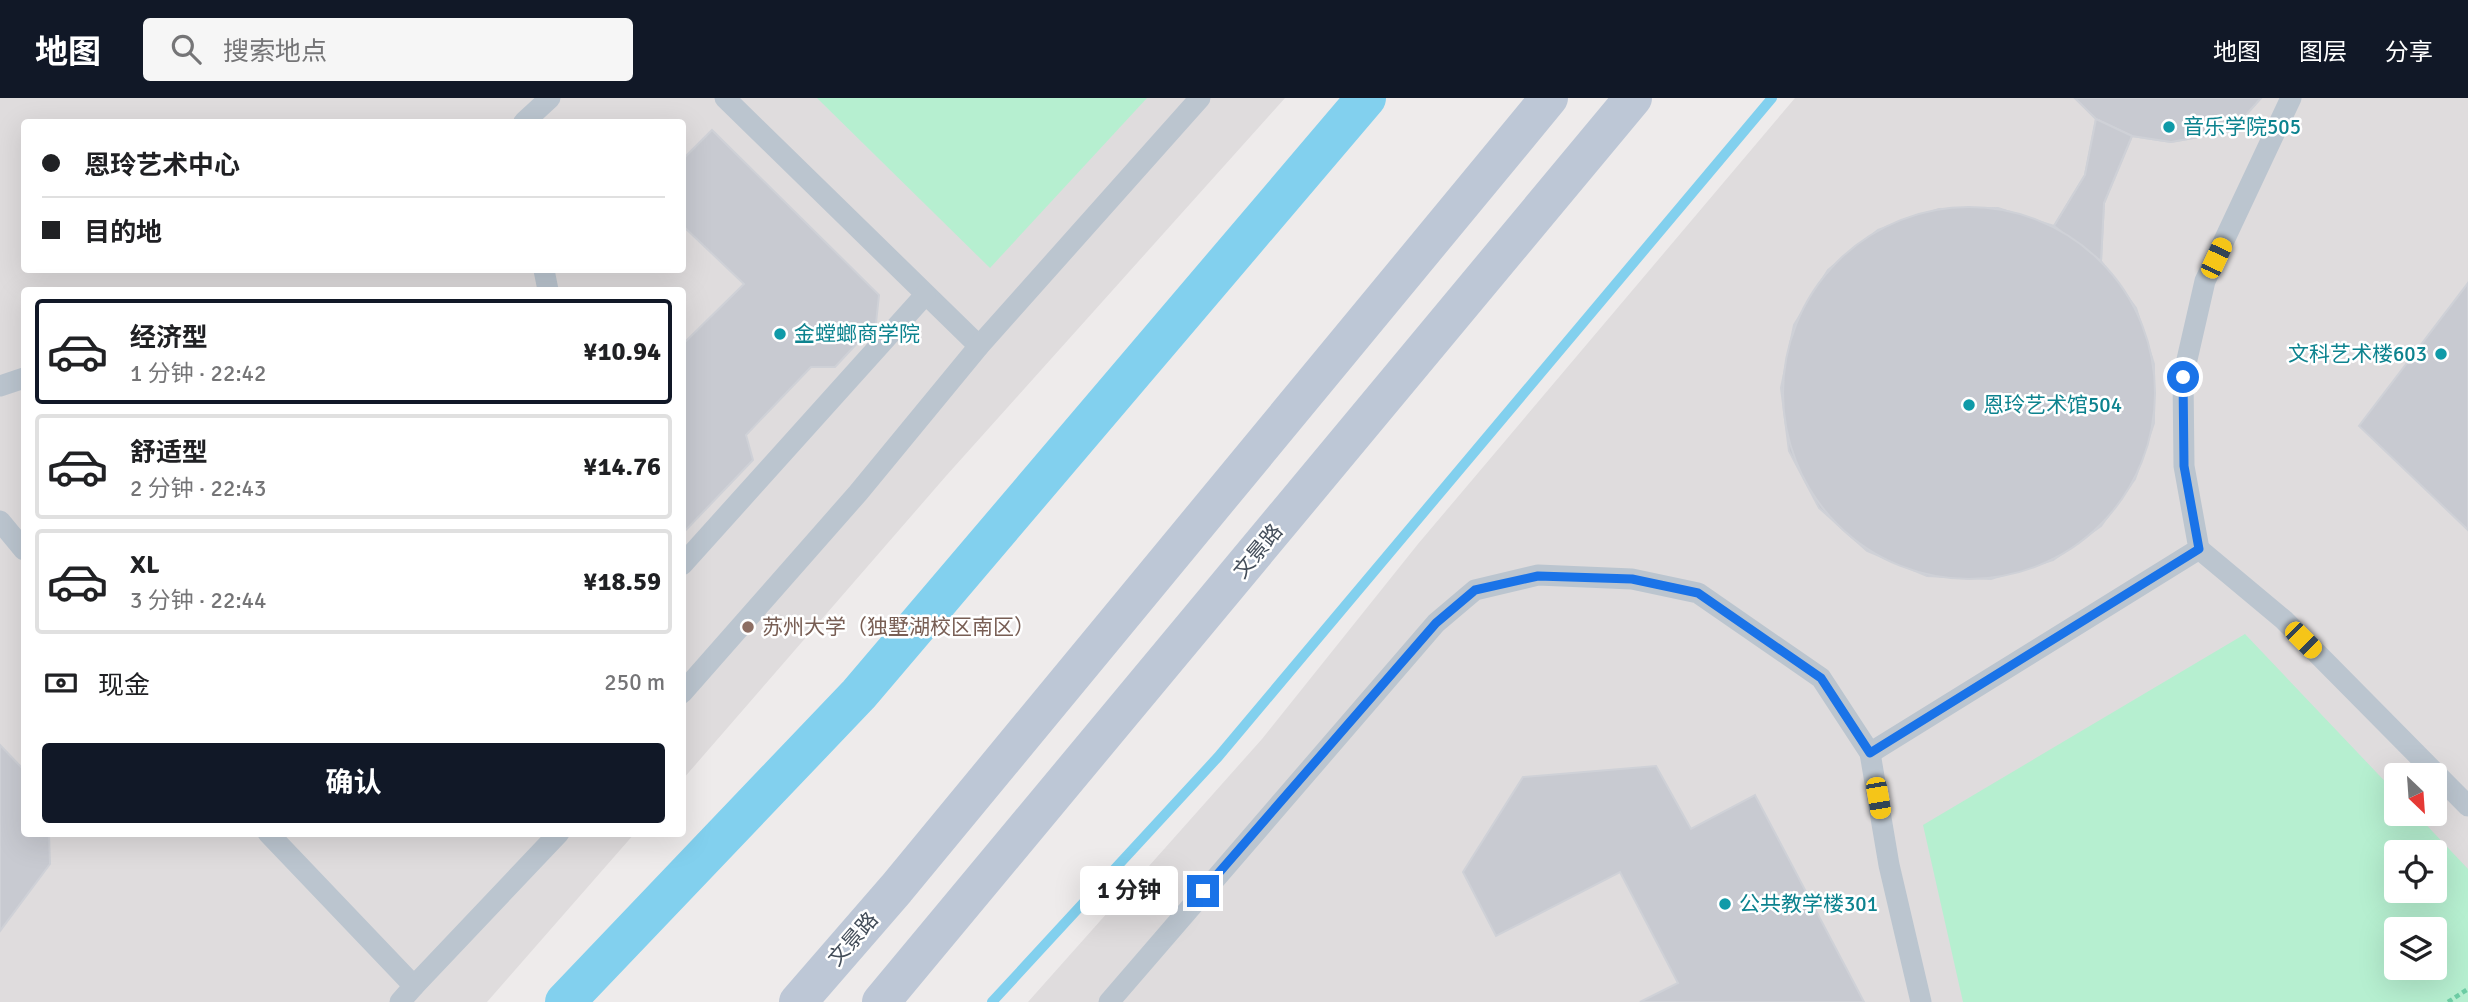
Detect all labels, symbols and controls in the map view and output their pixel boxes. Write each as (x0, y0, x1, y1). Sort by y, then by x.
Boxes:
search box (143, 18, 633, 81)
icon: search (167, 30, 205, 68)
text: 地图 (35, 32, 101, 73)
text: 搜索地点 (223, 36, 327, 68)
text: 地图 (2213, 37, 2261, 67)
text: 图层 (2299, 37, 2347, 67)
text: 分享 (2385, 37, 2433, 67)
place label: 音乐学院505 (2183, 114, 2301, 140)
marker: 音乐学院505 (2161, 119, 2177, 135)
text: 恩玲艺术中心 (84, 150, 240, 182)
text: 目的地 (84, 217, 162, 249)
car (2198, 235, 2235, 281)
icon: car (46, 320, 109, 383)
place label: 金螳螂商学院 (794, 321, 920, 347)
text: 经济型 (130, 322, 208, 354)
marker: 金螳螂商学院 (772, 326, 788, 342)
text: ¥10.94 (583, 336, 661, 368)
place label: 文科艺术楼603 (2288, 341, 2427, 367)
marker: 文科艺术楼603 (2433, 346, 2449, 362)
text: 1 分钟 · 22:42 (130, 359, 266, 388)
route start (2167, 361, 2199, 393)
place label: 恩玲艺术馆504 (1983, 392, 2122, 418)
marker: 恩玲艺术馆504 (1961, 397, 1977, 413)
icon: car (46, 435, 109, 498)
text: 舒适型 (130, 437, 208, 469)
text: ¥14.76 (583, 451, 661, 483)
text: 2 分钟 · 22:43 (130, 474, 266, 503)
street label: 文景路 (1228, 519, 1288, 583)
text: XL (130, 549, 160, 581)
icon: car (46, 550, 109, 613)
text: ¥18.59 (583, 566, 661, 598)
text: 3 分钟 · 22:44 (130, 586, 266, 615)
place label: 苏州大学（独墅湖校区南区） (762, 614, 1035, 640)
car (2281, 618, 2326, 662)
marker: 苏州大学（独墅湖校区南区） (740, 619, 756, 635)
icon: cash (42, 664, 80, 702)
text: 250 m (604, 668, 665, 697)
text: 现金 (98, 670, 150, 702)
button: 确认 (42, 743, 665, 823)
north arrow (2384, 763, 2446, 826)
map controls (2384, 763, 2447, 980)
car (1865, 775, 1892, 821)
button: locate (2384, 840, 2447, 903)
callout: 1 分钟 (1080, 866, 1178, 916)
route end (1187, 875, 1219, 907)
text: 1 分钟 (1097, 876, 1161, 905)
place label: 公共教学楼301 (1739, 891, 1878, 917)
marker: 公共教学楼301 (1717, 896, 1733, 912)
street label: 文景路 (823, 907, 883, 971)
button: layers (2384, 917, 2447, 980)

